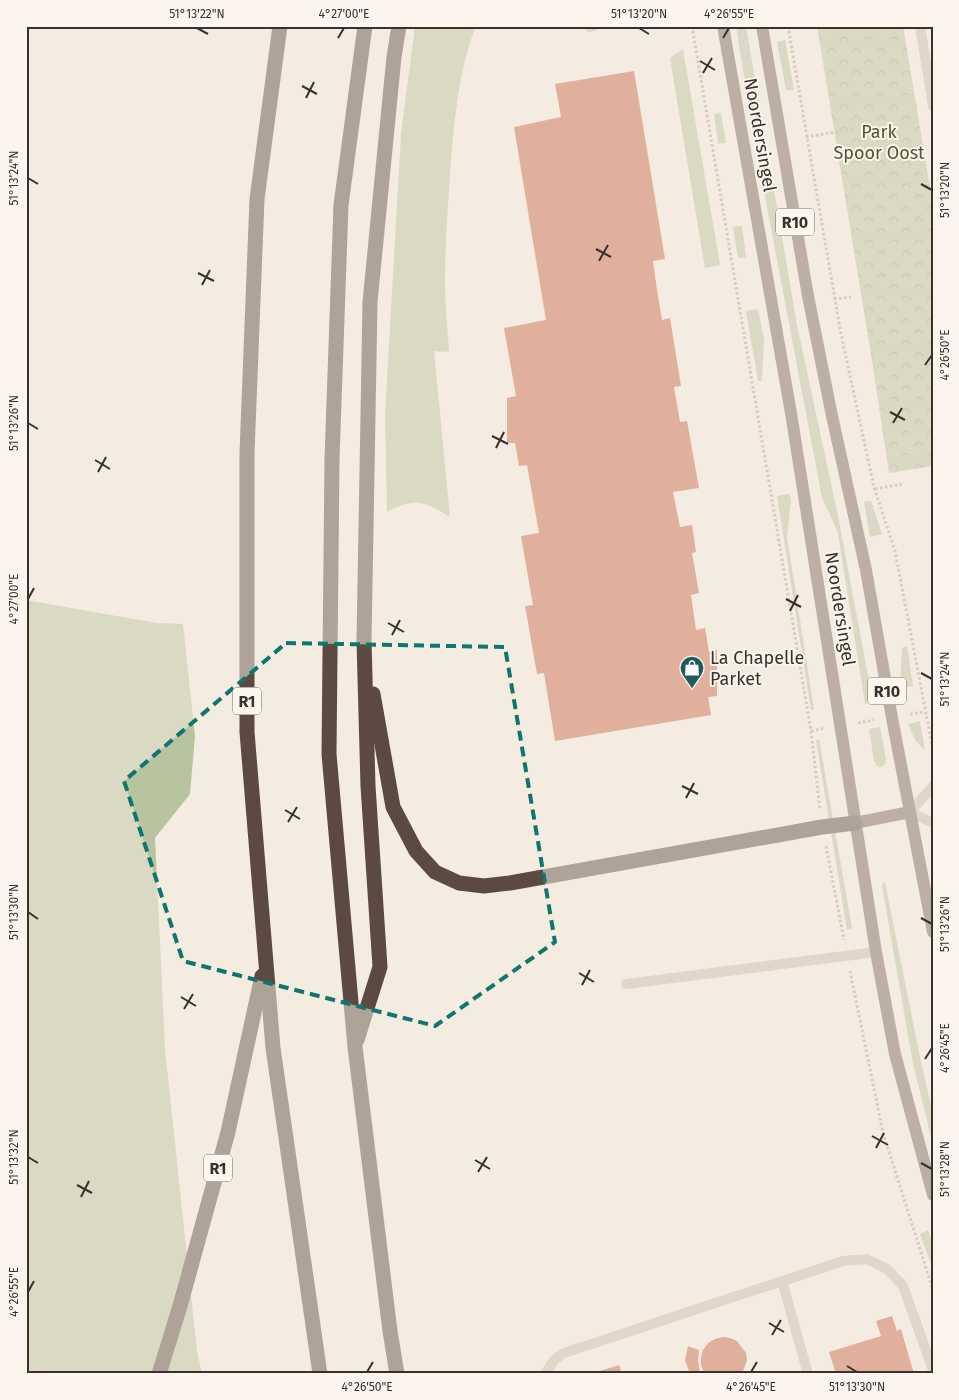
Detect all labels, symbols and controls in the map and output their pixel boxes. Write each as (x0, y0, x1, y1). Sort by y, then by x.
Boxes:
text: 51°13'22"N (169, 7, 225, 21)
text: 4°27'00"E (319, 7, 369, 21)
text: 51°13'20"N (611, 7, 667, 21)
text: 4°26'55"E (704, 7, 754, 21)
street label: Noordersingel (739, 76, 781, 194)
park label: Park Spoor Oost (833, 121, 925, 164)
text: 51°13'24"N (7, 150, 21, 206)
text: 51°13'20"N (938, 162, 952, 218)
road number: R10 (776, 208, 814, 236)
text: 4°26'50"E (938, 329, 952, 381)
text: 51°13'26"N (7, 395, 21, 451)
street label: Noordersingel (820, 550, 860, 668)
text: 4°27'00"E (7, 574, 21, 624)
place label: La Chapelle Parket (710, 647, 804, 690)
text: 51°13'24"N (938, 651, 952, 707)
shop icon: La Chapelle Parket (679, 655, 705, 689)
road number: R10 (868, 678, 906, 704)
road number: R1 (233, 688, 261, 714)
text: 51°13'30"N (7, 884, 21, 940)
text: 51°13'26"N (938, 896, 952, 952)
text: 4°26'45"E (938, 1023, 952, 1073)
text: 51°13'32"N (7, 1129, 21, 1185)
text: 51°13'28"N (938, 1141, 952, 1197)
road number: R1 (204, 1154, 232, 1182)
text: 4°26'55"E (7, 1267, 21, 1317)
text: 4°26'50"E (341, 1380, 393, 1394)
text: 4°26'45"E (726, 1380, 776, 1394)
text: 51°13'30"N (829, 1380, 885, 1394)

